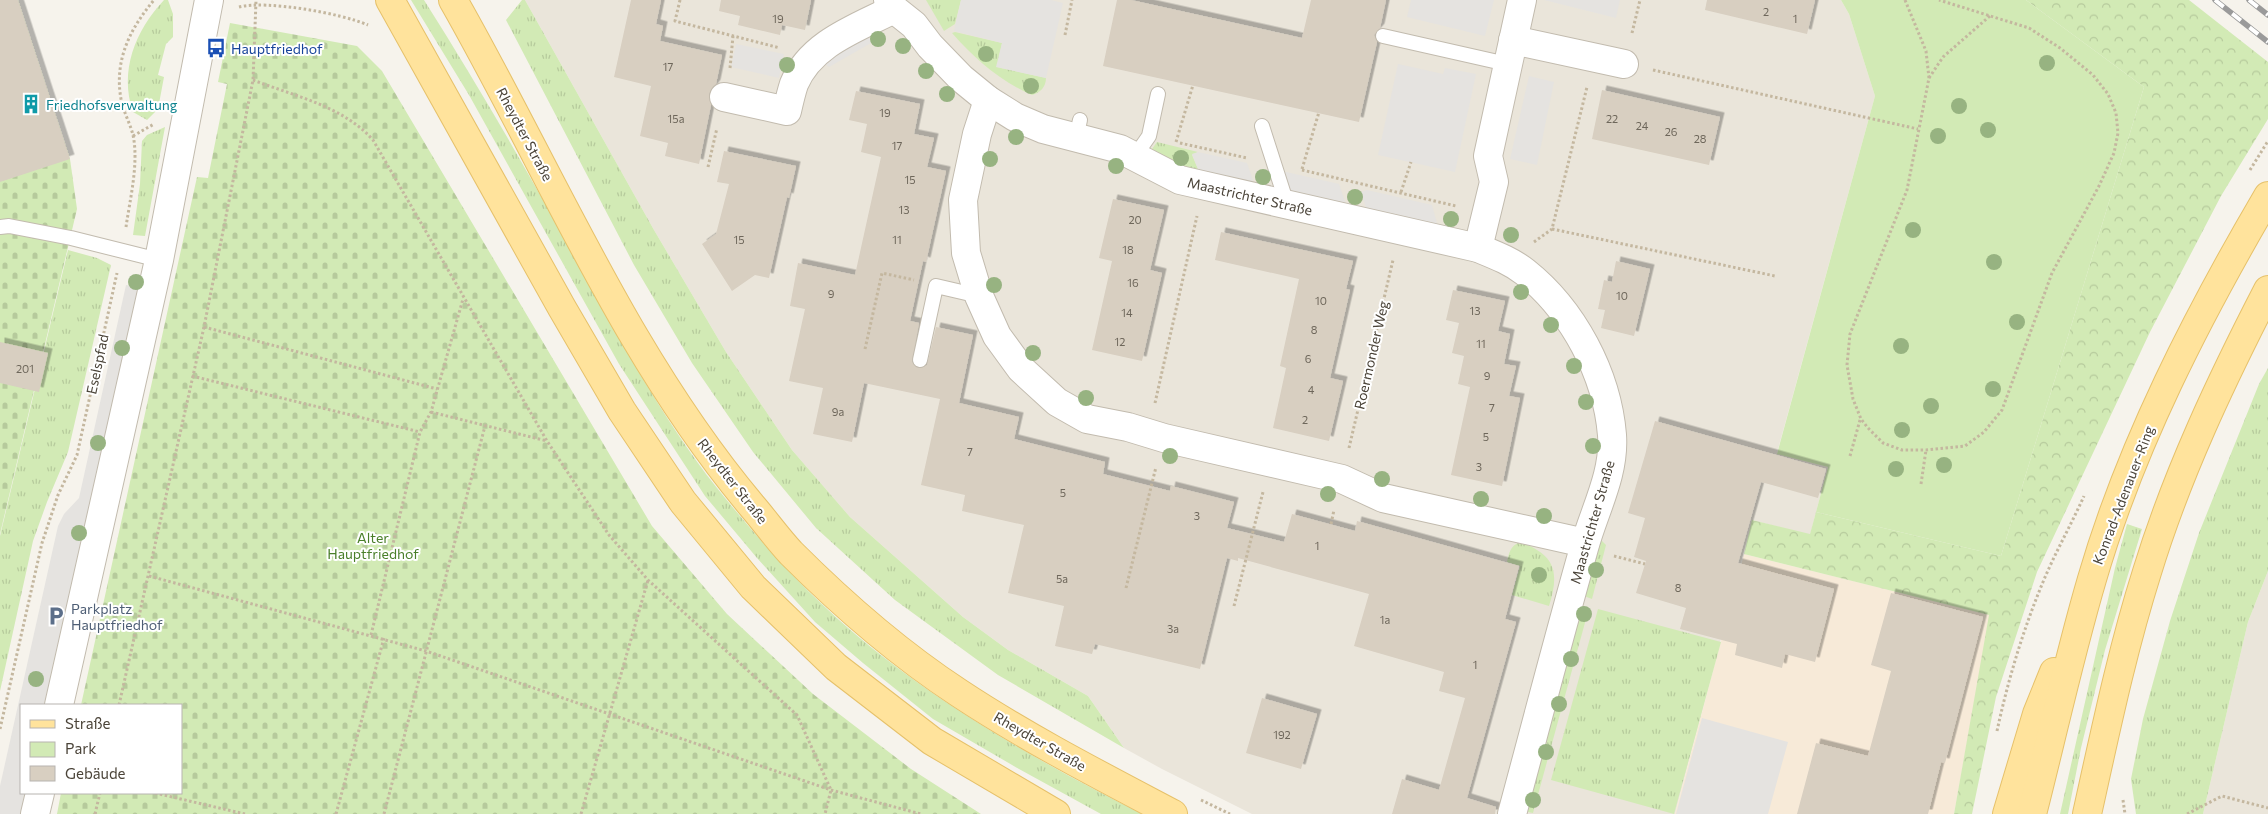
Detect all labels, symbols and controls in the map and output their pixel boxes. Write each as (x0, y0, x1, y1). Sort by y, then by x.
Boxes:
house number: 2 (1763, 5, 1769, 18)
house number: 19 (772, 12, 784, 25)
house number: 1 (1793, 12, 1797, 25)
bus stop icon: Hauptfriedhof (205, 37, 227, 59)
place label: Hauptfriedhof (231, 40, 323, 57)
house number: 17 (663, 60, 673, 73)
street label: Rheydter Straße (493, 84, 557, 184)
building icon: Friedhofsverwaltung (20, 93, 42, 115)
place label: Friedhofsverwaltung (46, 96, 178, 113)
house number: 19 (879, 106, 891, 119)
house number: 15a (668, 112, 684, 125)
house number: 22 (1606, 112, 1618, 125)
house number: 24 (1636, 119, 1649, 132)
house number: 26 (1665, 125, 1678, 138)
house number: 28 (1694, 132, 1707, 145)
house number: 17 (892, 139, 902, 152)
house number: 15 (904, 173, 916, 186)
street label: Maastrichter Straße (1186, 173, 1314, 219)
house number: 13 (899, 203, 909, 216)
house number: 20 (1128, 213, 1142, 226)
house number: 15 (733, 233, 745, 246)
house number: 11 (892, 233, 902, 246)
house number: 18 (1122, 243, 1134, 256)
house number: 16 (1127, 276, 1139, 289)
house number: 9 (828, 287, 835, 300)
house number: 10 (1616, 289, 1628, 302)
house number: 10 (1315, 294, 1327, 307)
street label: Roermonder Weg (1350, 299, 1392, 411)
house number: 13 (1470, 304, 1480, 317)
house number: 14 (1121, 306, 1133, 319)
house number: 8 (1311, 323, 1318, 336)
street label: Eselspfad (82, 332, 112, 396)
house number: 12 (1115, 335, 1125, 348)
house number: 11 (1476, 337, 1486, 350)
house number: 6 (1305, 352, 1312, 365)
house number: 201 (16, 362, 34, 375)
house number: 9 (1484, 369, 1491, 382)
house number: 4 (1308, 383, 1315, 396)
house number: 7 (1489, 401, 1495, 414)
house number: 9a (832, 405, 844, 418)
house number: 2 (1302, 413, 1308, 426)
street label: Konrad-Adenauer-Ring (2089, 423, 2157, 567)
house number: 5 (1483, 430, 1489, 443)
street label: Rheydter Straße (694, 435, 772, 527)
house number: 7 (967, 445, 973, 458)
street label: Maastrichter Straße (1566, 458, 1618, 586)
house number: 3 (1476, 460, 1482, 473)
house number: 5 (1060, 486, 1066, 499)
house number: 3 (1194, 509, 1200, 522)
park label: Alter Hauptfriedhof (327, 529, 419, 562)
house number: 1 (1315, 539, 1319, 552)
house number: 5a (1056, 572, 1068, 585)
house number: 8 (1675, 581, 1682, 594)
place label: Parkplatz Hauptfriedhof (71, 600, 163, 633)
parking icon: Parkplatz Hauptfriedhof (45, 605, 67, 627)
house number: 1a (1380, 613, 1390, 626)
house number: 3a (1167, 622, 1179, 635)
house number: 1 (1473, 658, 1477, 671)
legend (20, 704, 182, 794)
street label: Rheydter Straße (991, 708, 1089, 774)
text: Straße (65, 714, 111, 732)
house number: 192 (1273, 728, 1291, 741)
text: Park (65, 739, 96, 757)
text: Gebäude (65, 764, 126, 782)

